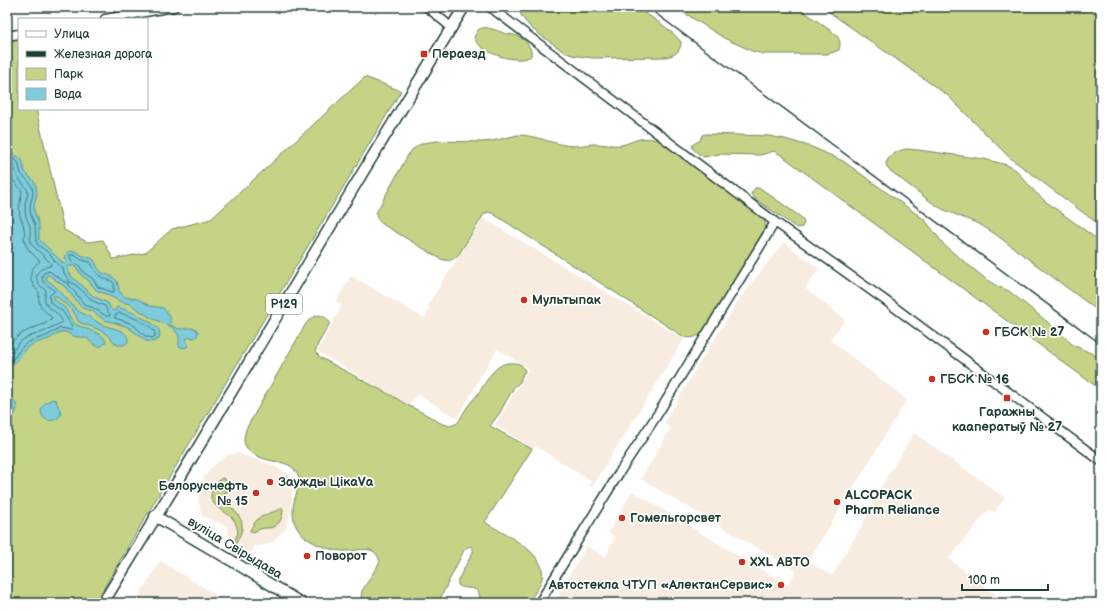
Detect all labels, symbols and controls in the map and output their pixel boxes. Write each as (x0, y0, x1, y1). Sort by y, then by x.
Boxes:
legend (18, 18, 148, 110)
text: Улица (54, 27, 90, 42)
place label: Пераезд (432, 46, 486, 62)
text: Железная дорога (54, 47, 152, 62)
marker: Пераезд (419, 49, 429, 59)
text: Парк (54, 67, 84, 82)
text: Вода (54, 87, 82, 102)
place label: Мультыпак (532, 292, 602, 308)
road number: Р129 (266, 294, 302, 314)
marker: Мультыпак (519, 295, 529, 305)
place label: ГБСК № 27 (994, 324, 1064, 340)
marker: ГБСК № 27 (981, 327, 991, 337)
place label: ГБСК № 16 (940, 371, 1009, 387)
marker: ГБСК № 16 (927, 374, 937, 384)
marker: Гаражны кааператыў № 27 (1002, 393, 1012, 403)
place label: Гаражны кааператыў № 27 (952, 404, 1062, 435)
place label: Заужды ЦікаVа (278, 474, 374, 490)
marker: Заужды ЦікаVа (265, 477, 275, 487)
place label: Белоруснефть № 15 (158, 478, 248, 509)
place label: ALCOPACK Pharm Reliance (844, 487, 940, 518)
marker: Белоруснефть № 15 (251, 488, 261, 498)
marker: ALCOPACK Pharm Reliance (832, 497, 842, 507)
place label: Гомельгорсвет (630, 510, 722, 526)
street label: вуліца Свірыдава (185, 513, 286, 583)
marker: Гомельгорсвет (617, 513, 627, 523)
place label: Поворот (315, 548, 368, 564)
marker: Поворот (302, 551, 312, 561)
place label: XXL АВТО (750, 554, 810, 570)
marker: XXL АВТО (737, 557, 747, 567)
scale bar (962, 566, 1048, 592)
text: 100 m (968, 573, 1000, 588)
place label: Автостекла ЧТУП «АлектанСервис» (548, 577, 773, 593)
marker: Автостекла ЧТУП «АлектанСервис» (776, 580, 786, 590)

